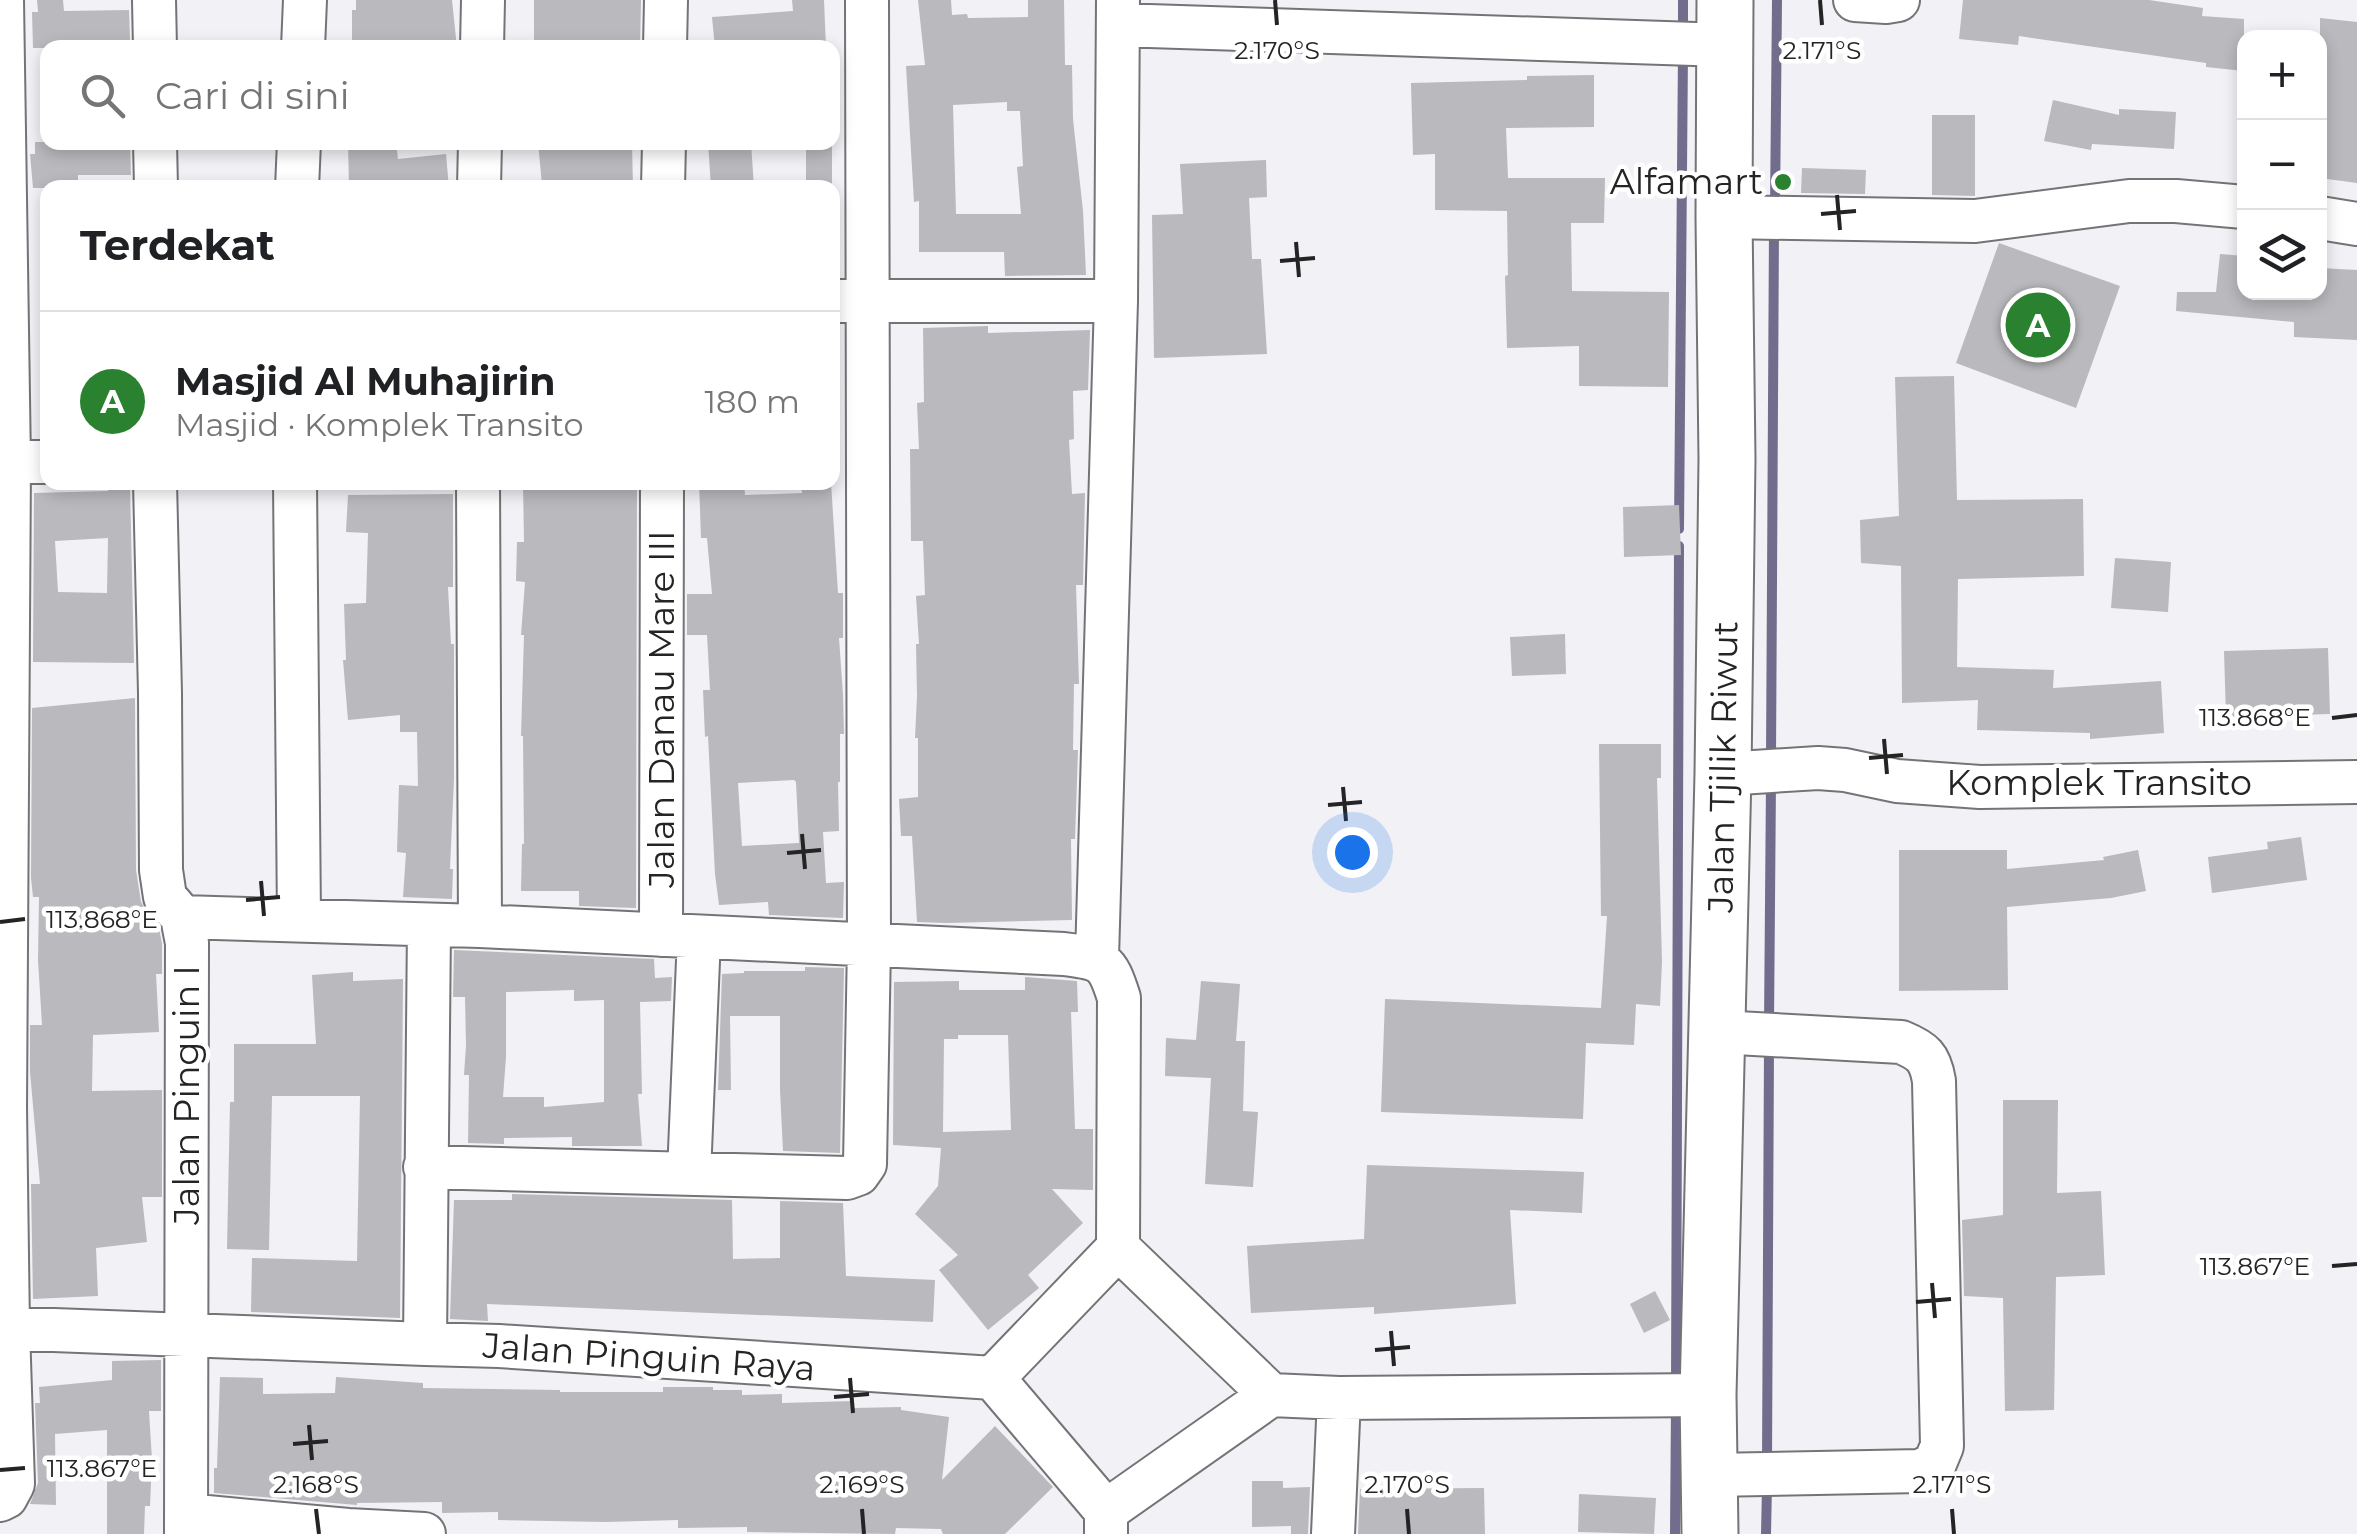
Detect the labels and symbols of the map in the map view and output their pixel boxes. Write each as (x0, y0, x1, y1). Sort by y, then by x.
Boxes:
text: 2.170°S (1234, 35, 1320, 65)
text: 2.171°S (1783, 35, 1861, 65)
place label: Alfamart (1610, 160, 1763, 203)
marker: Alfamart (1772, 171, 1794, 193)
pin: A (2006, 288, 2070, 362)
street label: Jalan Danau Mare III (640, 530, 683, 889)
street label: Jalan Tjilik Riwut (1698, 621, 1747, 914)
text: 113.868°E (2199, 702, 2311, 732)
street label: Komplek Transito (1946, 761, 2252, 804)
your location (1327, 827, 1378, 878)
text: 113.868°E (46, 904, 158, 934)
street label: Jalan Pinguin I (165, 965, 208, 1226)
text: 113.867°E (2200, 1251, 2310, 1281)
street label: Jalan Pinguin Raya (480, 1323, 817, 1390)
text: 113.867°E (47, 1453, 157, 1483)
text: 2.168°S (273, 1469, 359, 1499)
text: 2.169°S (819, 1469, 905, 1499)
text: 2.170°S (1364, 1469, 1450, 1499)
text: 2.171°S (1913, 1469, 1991, 1499)

